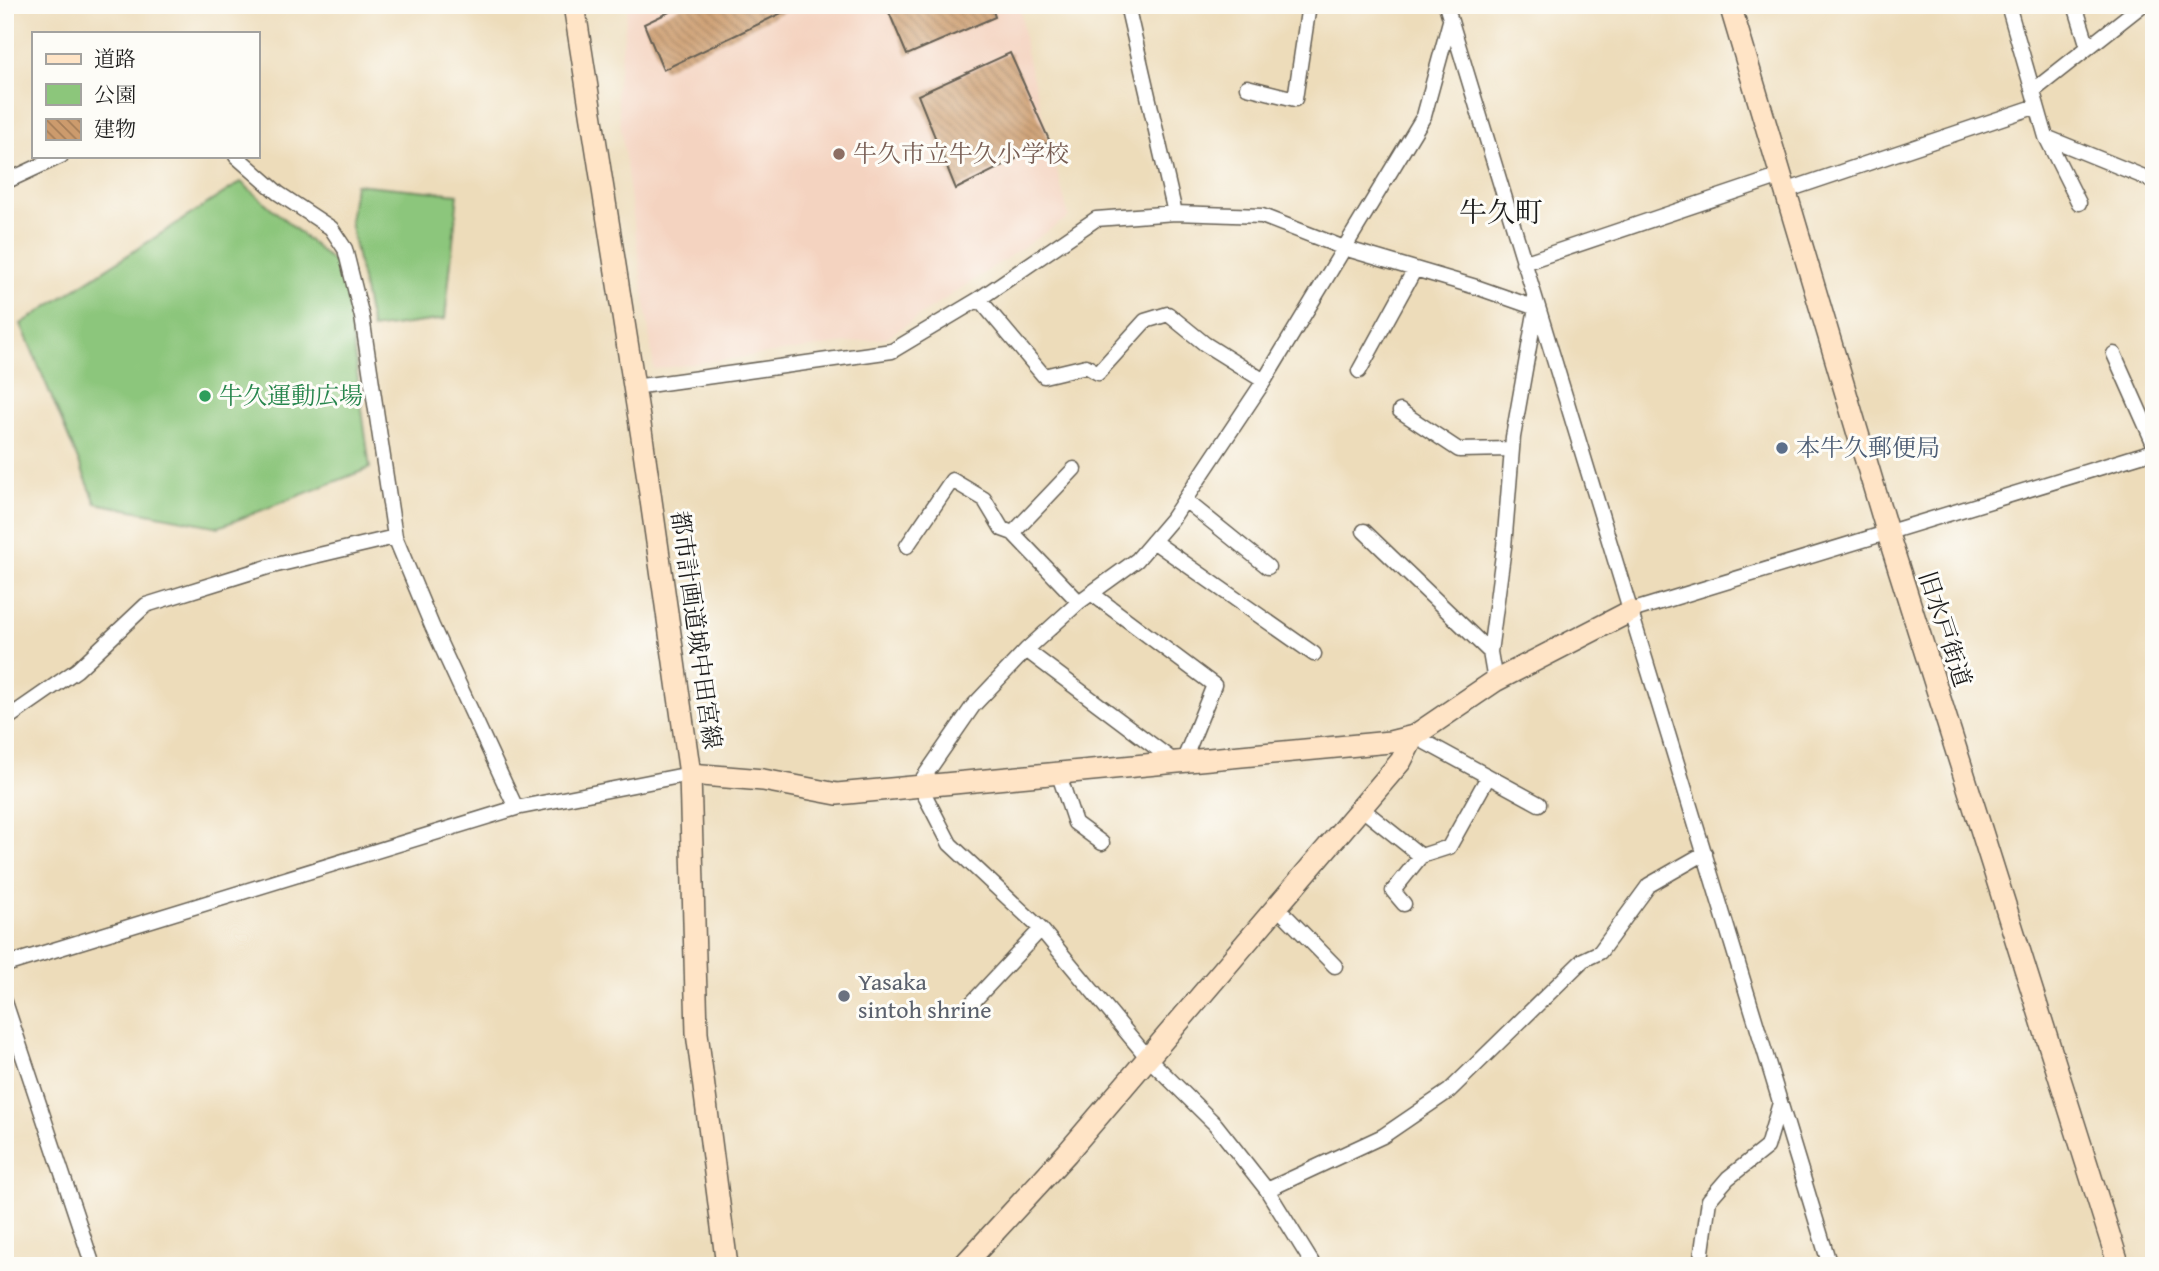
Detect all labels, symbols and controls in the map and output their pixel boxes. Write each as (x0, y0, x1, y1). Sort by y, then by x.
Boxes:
legend (32, 32, 259, 158)
text: 道路 (94, 43, 136, 74)
text: 公園 (94, 79, 136, 110)
text: 建物 (94, 113, 136, 144)
place label: 牛久市立牛久小学校 (853, 136, 1069, 171)
marker: 牛久市立牛久小学校 (831, 146, 847, 162)
district label: 牛久町 (1459, 191, 1543, 232)
place label: 牛久運動広場 (219, 378, 363, 413)
marker: 牛久運動広場 (197, 388, 213, 404)
place label: 本牛久郵便局 (1796, 430, 1940, 465)
marker: 本牛久郵便局 (1774, 440, 1790, 456)
street label: 都市計画道城中田宮線 (662, 509, 731, 751)
street label: 旧水戸街道 (1910, 566, 1981, 691)
place label: Yasaka sintoh shrine (858, 964, 992, 1027)
marker: Yasaka sintoh shrine (836, 988, 852, 1004)

